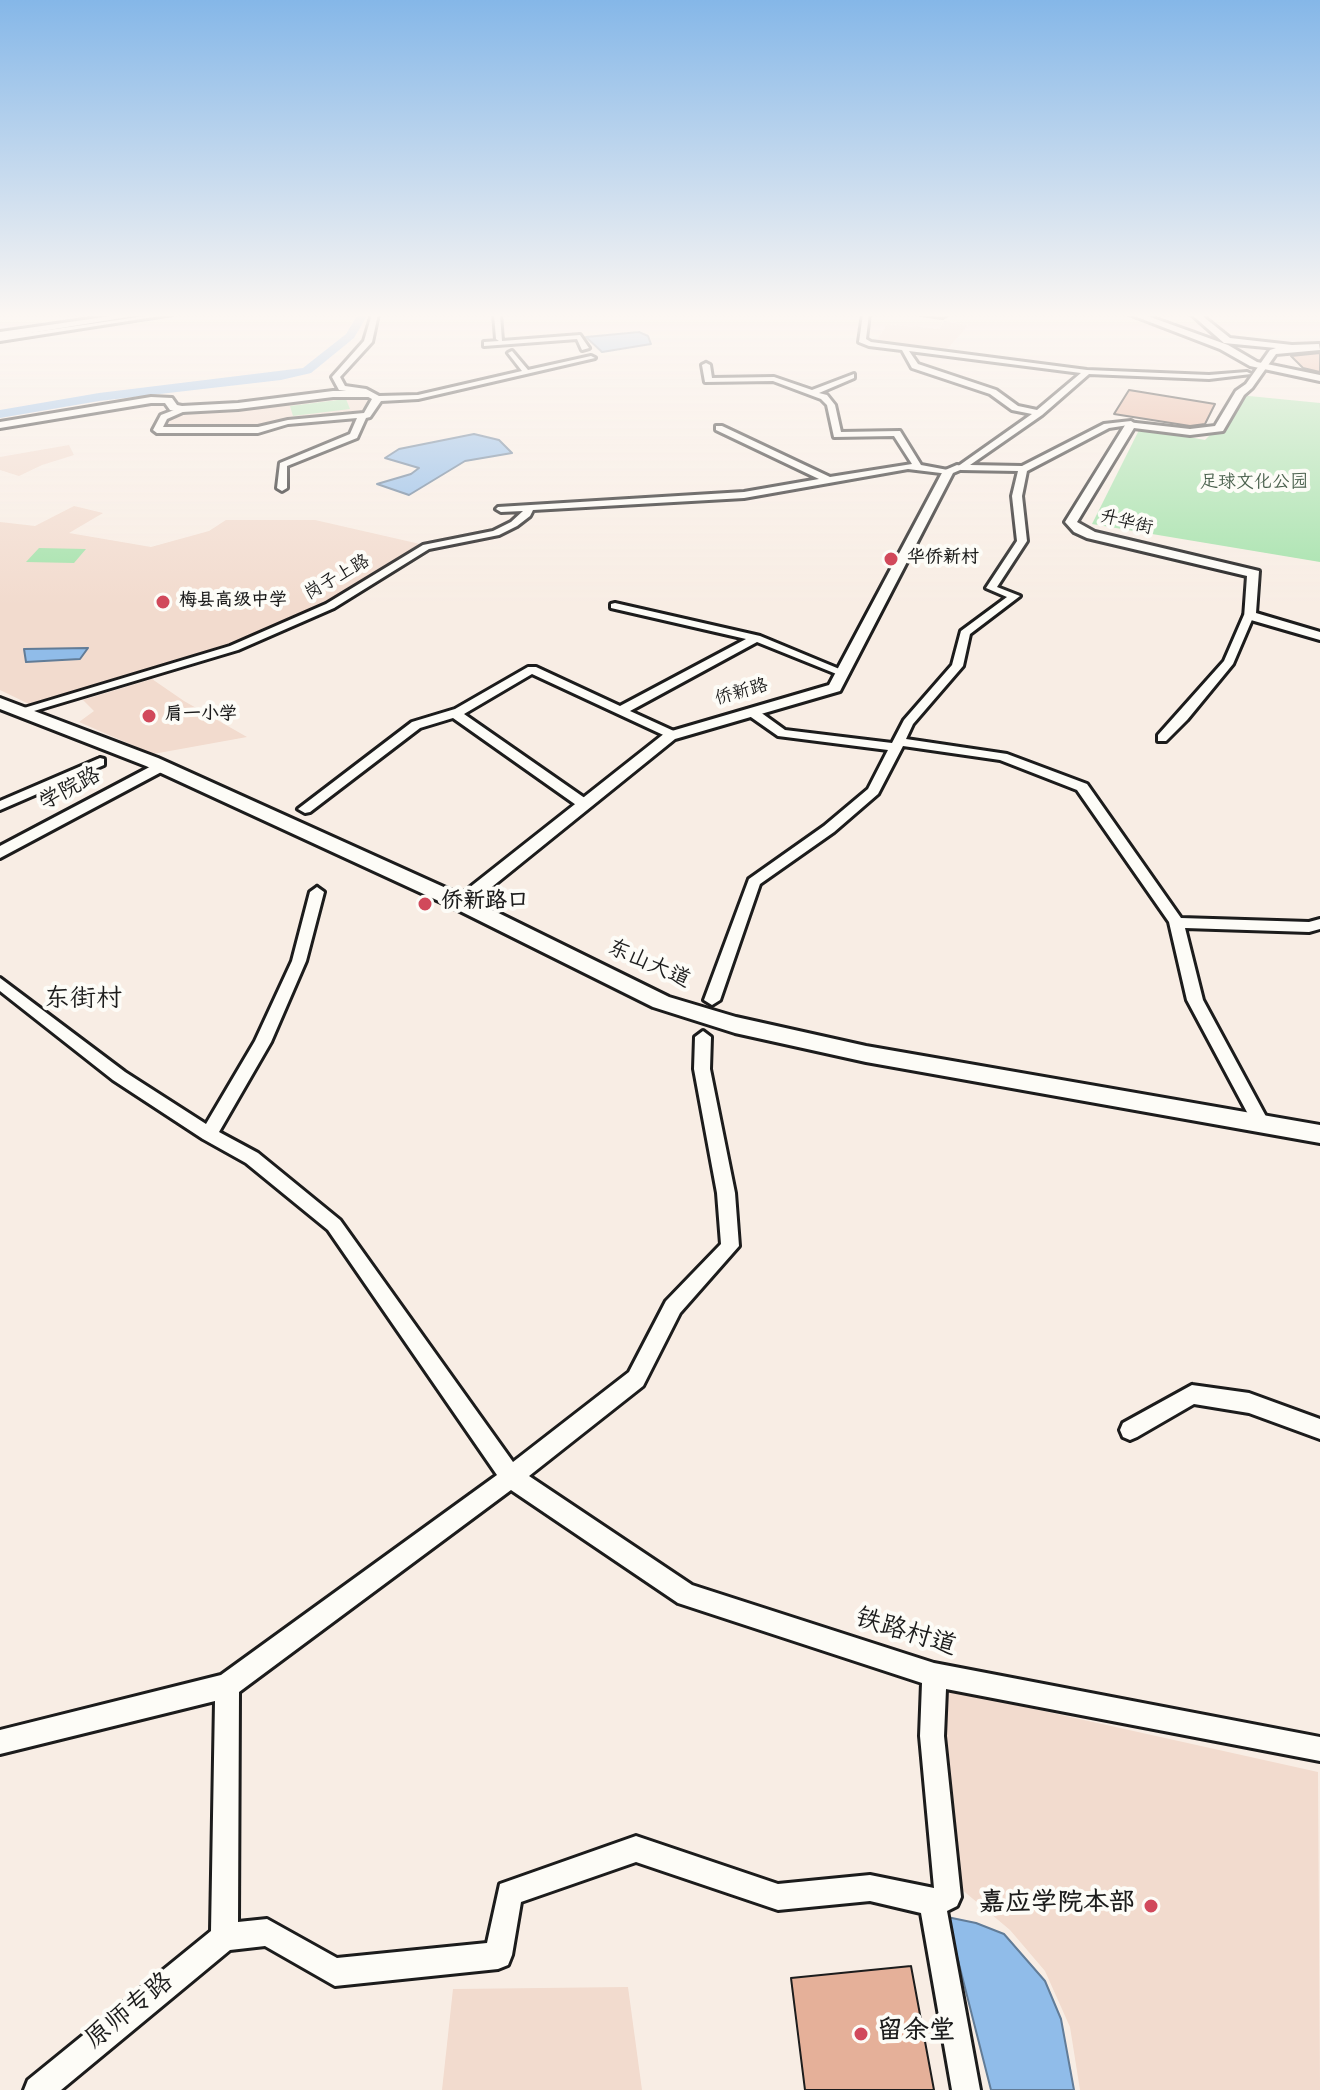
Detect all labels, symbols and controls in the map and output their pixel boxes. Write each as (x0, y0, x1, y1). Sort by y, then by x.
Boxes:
park label: 足球文化公园 (1200, 473, 1308, 495)
street label: 升华街 (1097, 507, 1155, 541)
place label: 华侨新村 (907, 548, 979, 570)
marker: 华侨新村 (882, 550, 900, 568)
street label: 岗子上路 (301, 552, 375, 606)
place label: 梅县高级中学 (179, 591, 287, 613)
marker: 梅县高级中学 (154, 593, 172, 611)
street label: 侨新路 (713, 676, 771, 712)
place label: 肩一小学 (165, 705, 237, 727)
marker: 肩一小学 (140, 707, 158, 725)
street label: 学院路 (36, 764, 106, 818)
place label: 侨新路口 (441, 891, 529, 917)
marker: 侨新路口 (416, 895, 434, 913)
street label: 东山大道 (602, 936, 694, 996)
district label: 东街村 (44, 986, 122, 1018)
street label: 铁路村道 (851, 1605, 959, 1665)
place label: 嘉应学院本部 (979, 1890, 1135, 1922)
marker: 嘉应学院本部 (1142, 1897, 1160, 1915)
street label: 原师专路 (81, 1968, 181, 2058)
place label: 留余堂 (877, 2018, 955, 2050)
marker: 留余堂 (852, 2025, 870, 2043)

